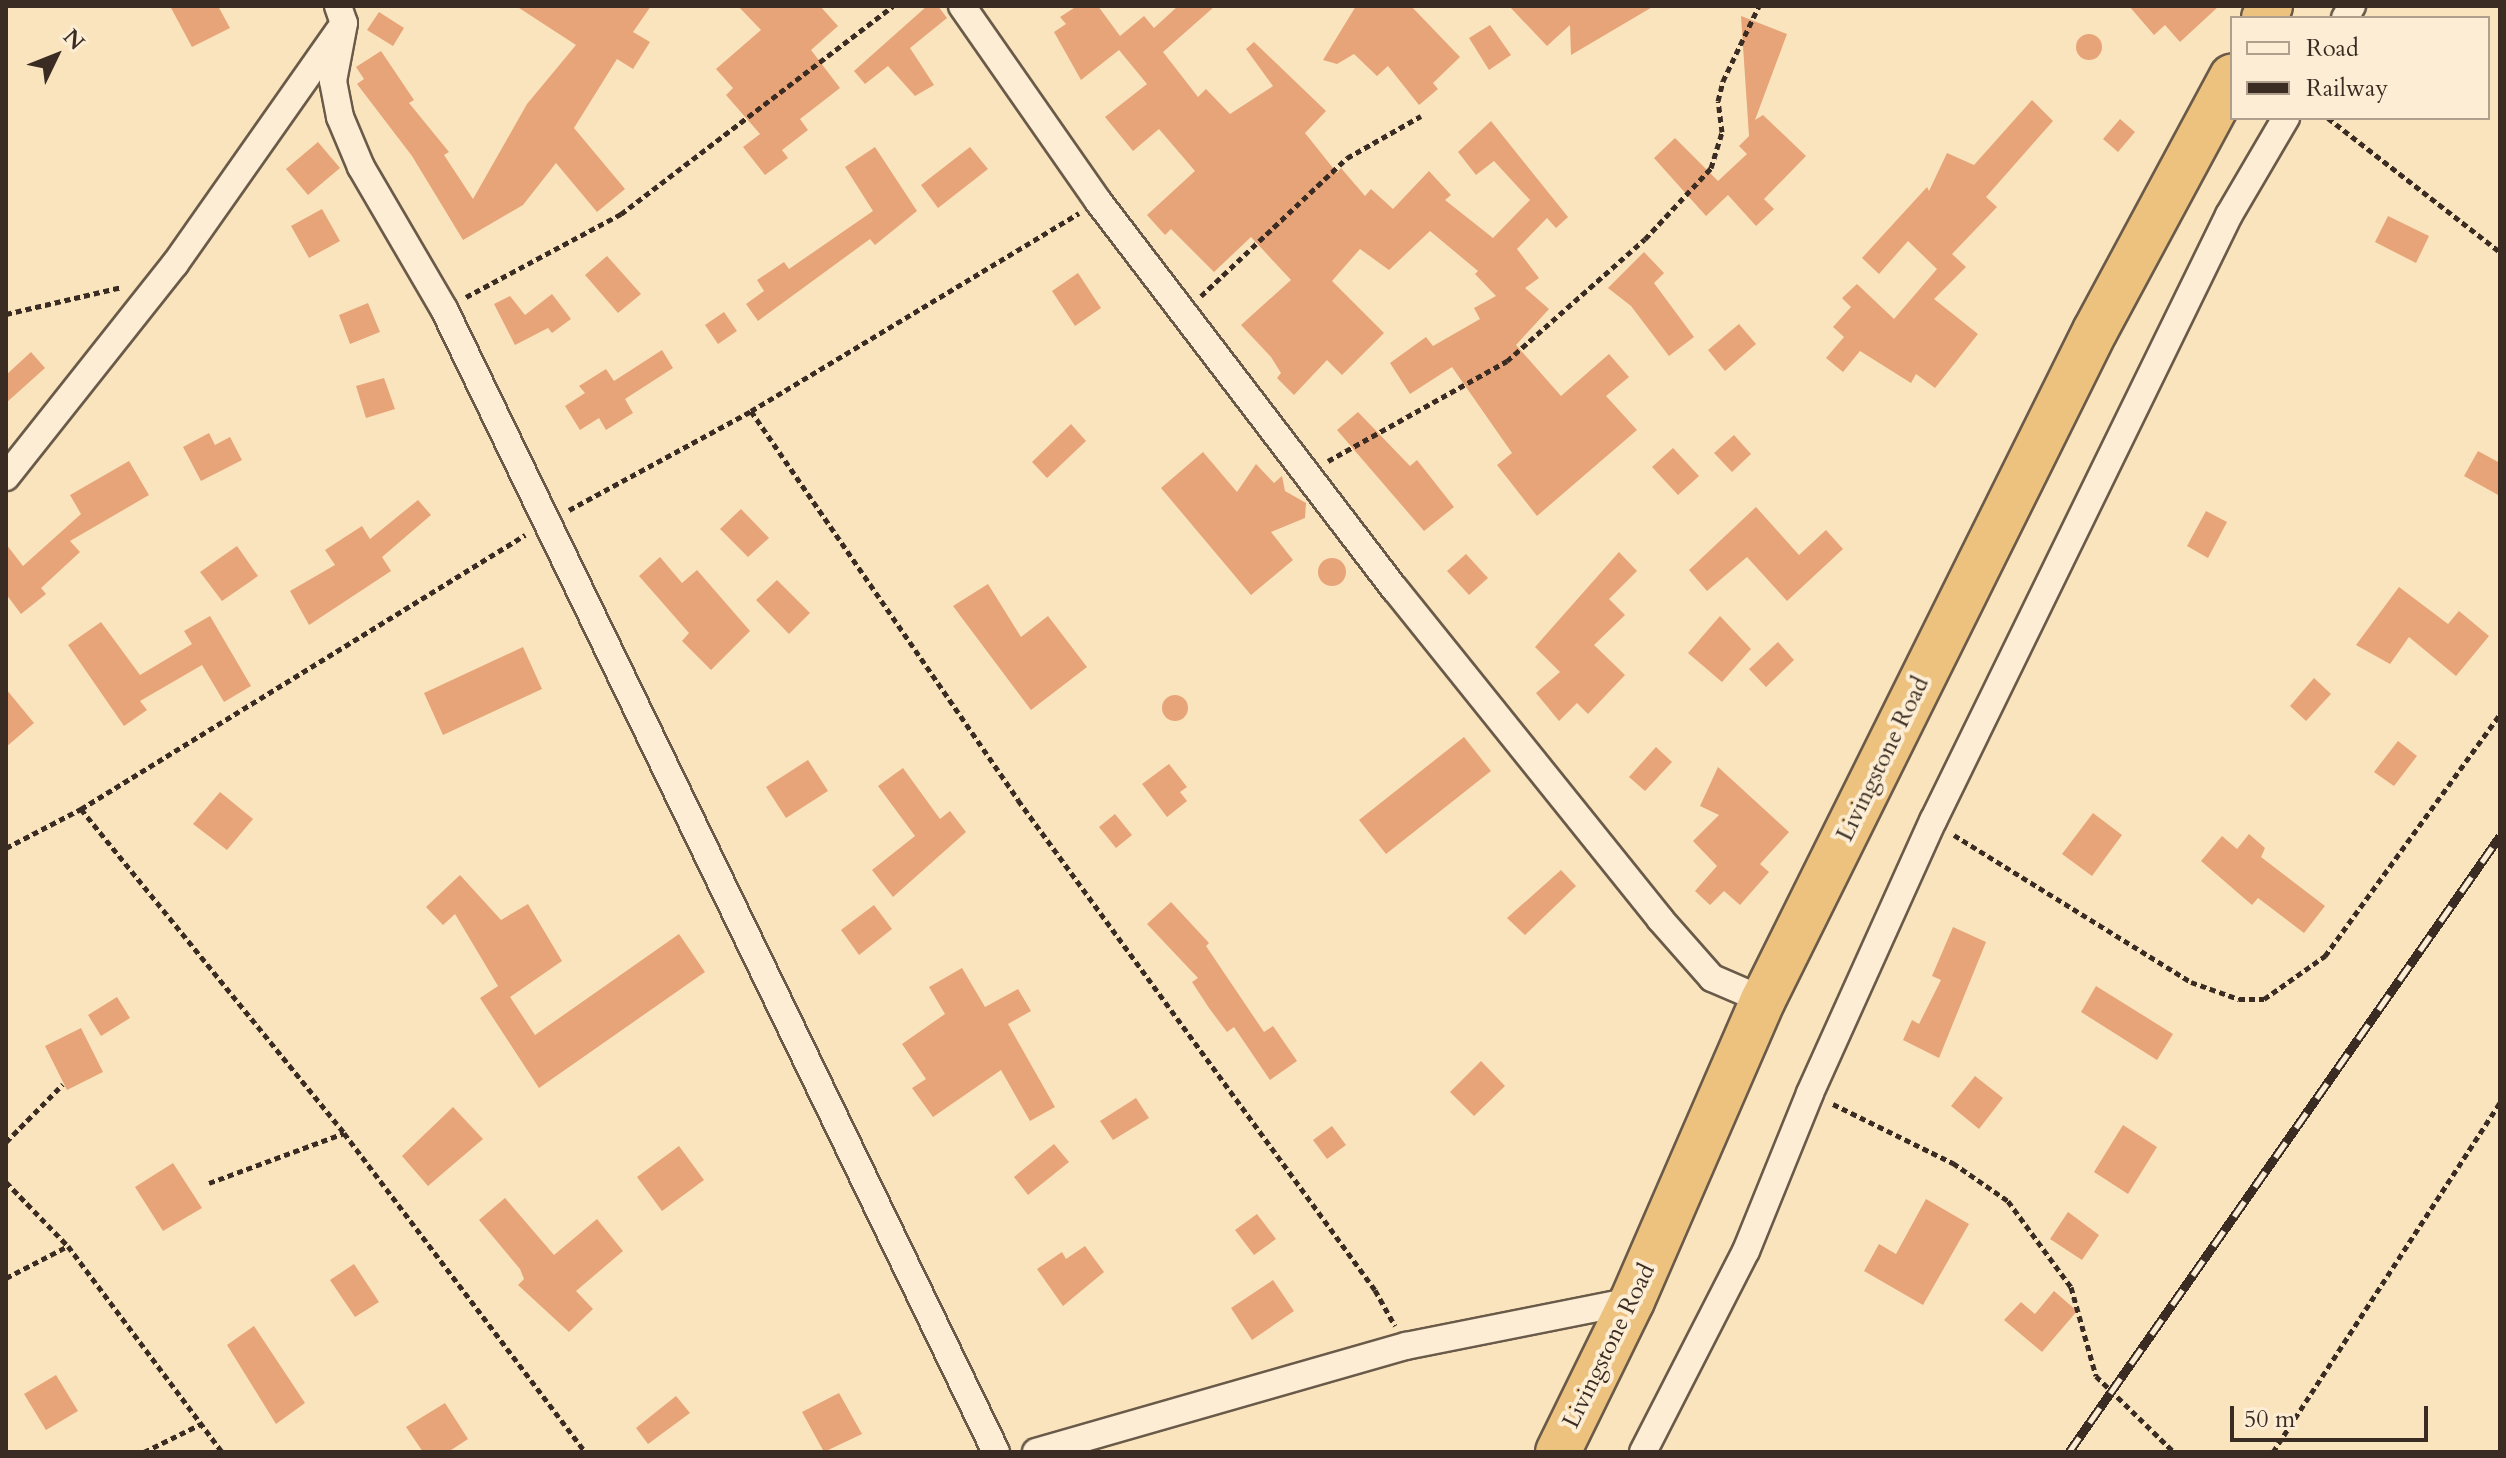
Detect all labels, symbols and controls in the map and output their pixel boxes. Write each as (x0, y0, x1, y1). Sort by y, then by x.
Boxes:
north arrow (16, 16, 96, 96)
legend (2230, 16, 2490, 120)
text: N (56, 22, 91, 57)
text: Road (2306, 32, 2359, 65)
text: Railway (2306, 72, 2388, 105)
street label: Livingstone Road (1831, 672, 1935, 846)
street label: Livingstone Road (1557, 1259, 1661, 1433)
scale bar (2234, 1390, 2432, 1440)
text: 50 m (2244, 1403, 2295, 1436)

